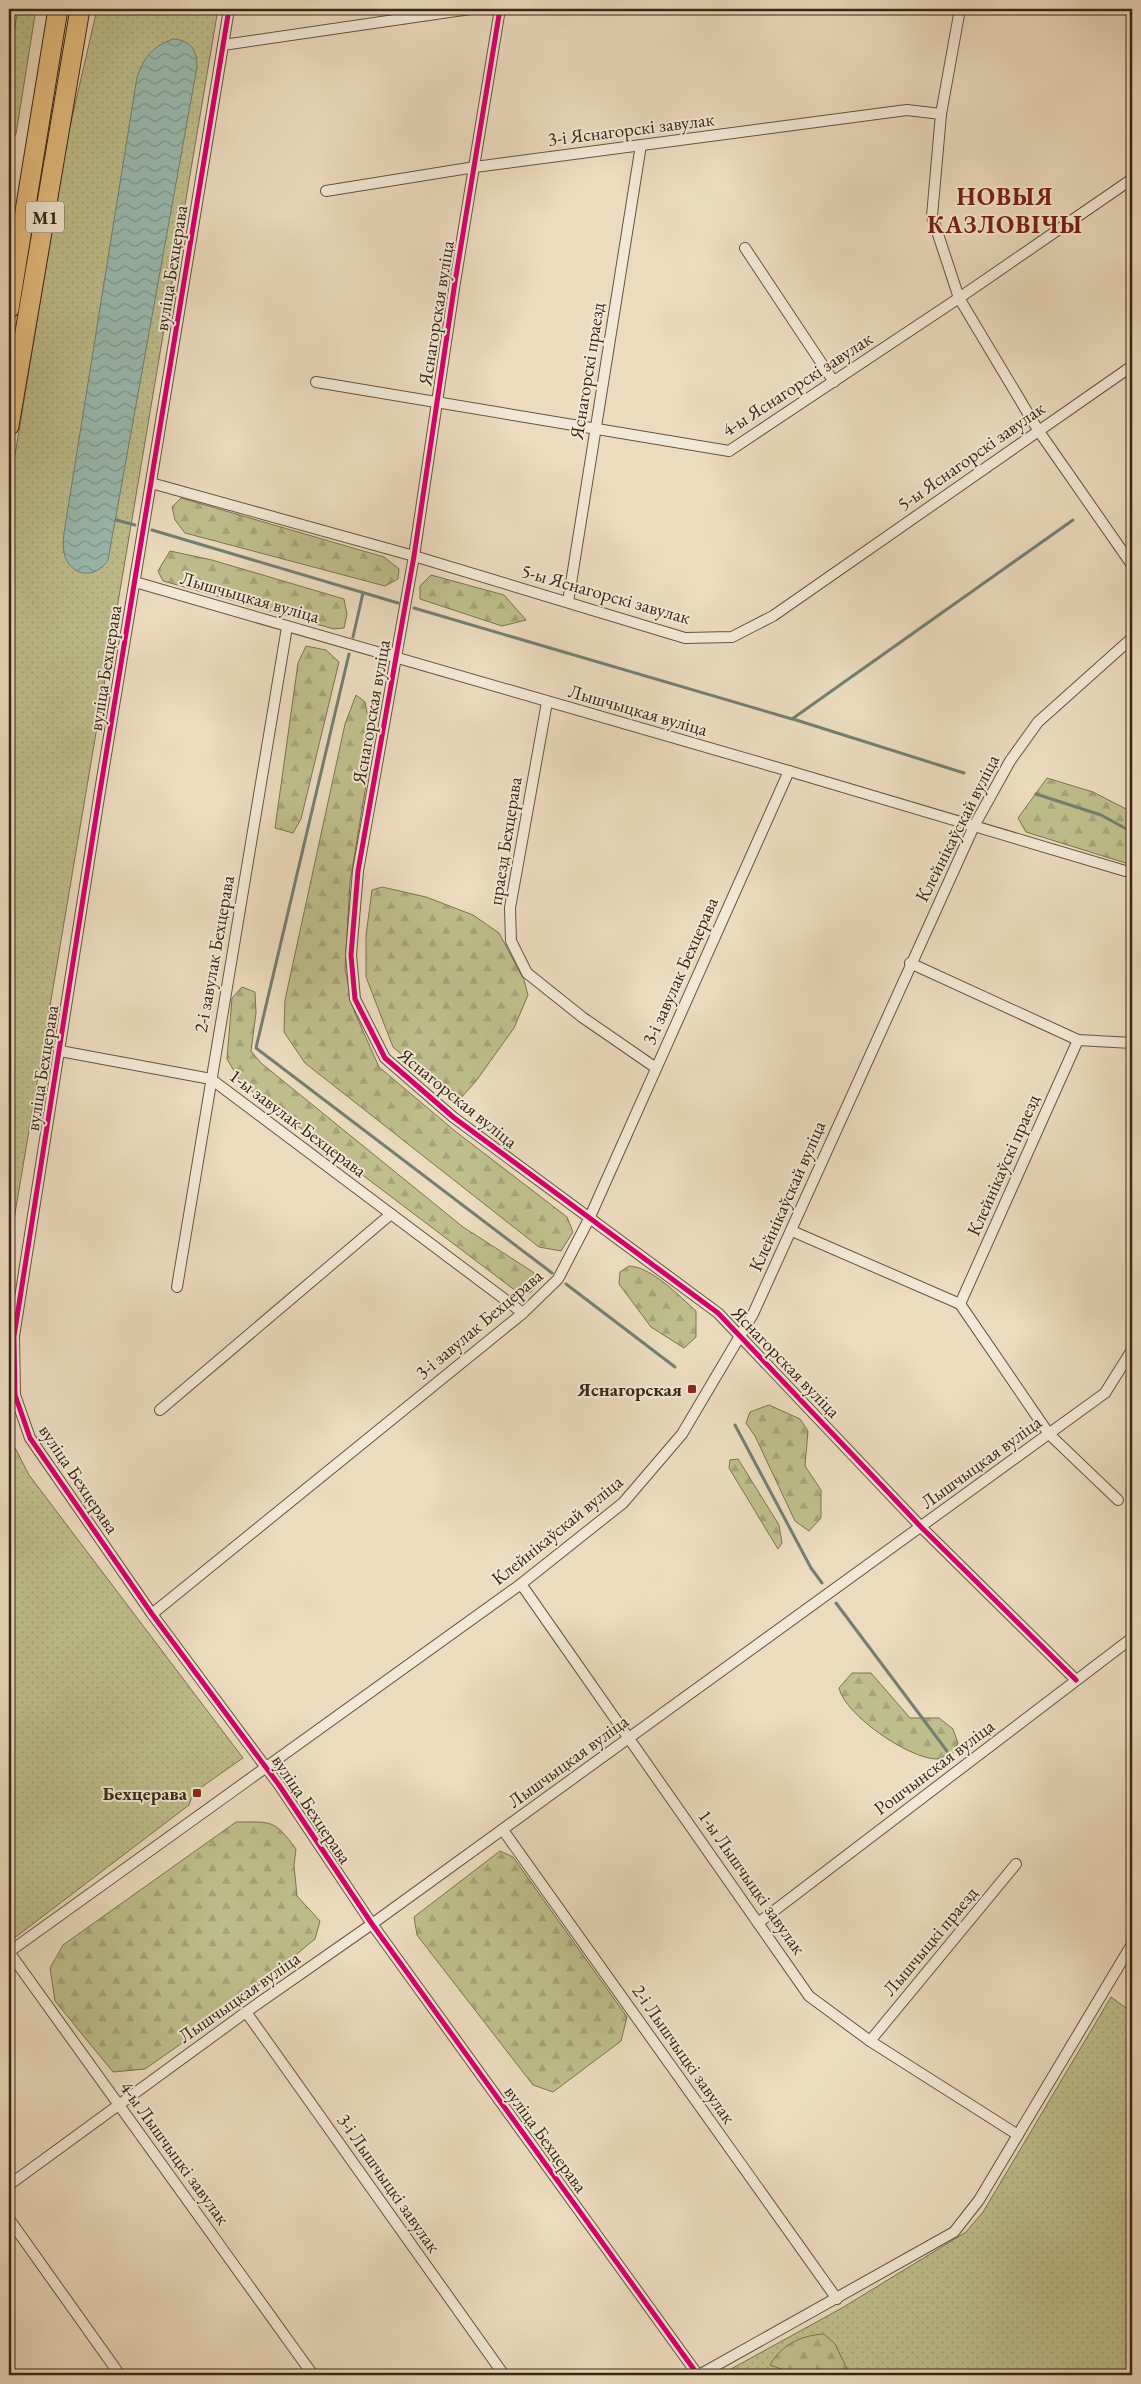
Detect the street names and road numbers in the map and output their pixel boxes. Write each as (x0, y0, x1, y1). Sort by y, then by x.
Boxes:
street label: 3-і Яснагорскі завулак (546, 106, 716, 152)
road number: М1 (26, 202, 64, 232)
street label: вуліца Бехцерава (149, 203, 193, 333)
street label: Яснагорская вуліца (412, 238, 460, 388)
street label: Яснагорскі праезд (564, 300, 610, 442)
street label: 4-ы Яснагорскі завулак (717, 326, 877, 442)
street label: 5-ы Яснагорскі завулак (892, 396, 1050, 516)
street label: 5-ы Яснагорскі завулак (519, 558, 693, 630)
street label: Лышчыцкая вуліца (178, 565, 323, 629)
street label: вуліца Бехцерава (83, 603, 127, 733)
street label: Яснагорская вуліца (346, 637, 396, 787)
street label: Лышчыцкая вуліца (566, 678, 711, 742)
street label: Клейнікаўскай вуліца (909, 750, 1005, 906)
street label: праезд Бехцерава (483, 775, 528, 907)
street label: 2-і завулак Бехцерава (188, 873, 240, 1035)
street label: 3-і завулак Бехцерава (636, 893, 724, 1049)
street label: вуліца Бехцерава (20, 1003, 64, 1133)
street label: Яснагорская вуліца (392, 1042, 523, 1154)
street label: 1-ы завулак Бехцерава (224, 1063, 372, 1183)
street label: Клейнікаўскі праезд (961, 1090, 1046, 1240)
street label: Клейнікаўскай вуліца (743, 1116, 832, 1275)
street label: 3-і завулак Бехцерава (410, 1263, 548, 1385)
street label: Яснагорская вуліца (725, 1300, 846, 1424)
street label: Лышчыцкая вуліца (916, 1409, 1047, 1514)
street label: вуліца Бехцерава (33, 1419, 125, 1539)
street label: Клейнікаўскай вуліца (486, 1469, 628, 1591)
street label: Лышчыцкая вуліца (503, 1708, 634, 1813)
street label: Рошчынская вуліца (869, 1713, 1000, 1821)
street label: вуліца Бехцерава (266, 1749, 358, 1869)
street label: 1-ы Лышчыцкі завулак (693, 1805, 811, 1959)
street label: Лышчыцкі праезд (877, 1881, 983, 2001)
street label: Лышчыцкая вуліца (173, 1945, 305, 2048)
street label: 2-і Лышчыцкі завулак (627, 1979, 741, 2129)
street label: 4-ы Лышчыцкі завулак (114, 2076, 236, 2230)
street label: вуліца Бехцерава (499, 2080, 594, 2198)
street label: 3-і Лышчыцкі завулак (332, 2108, 446, 2258)

